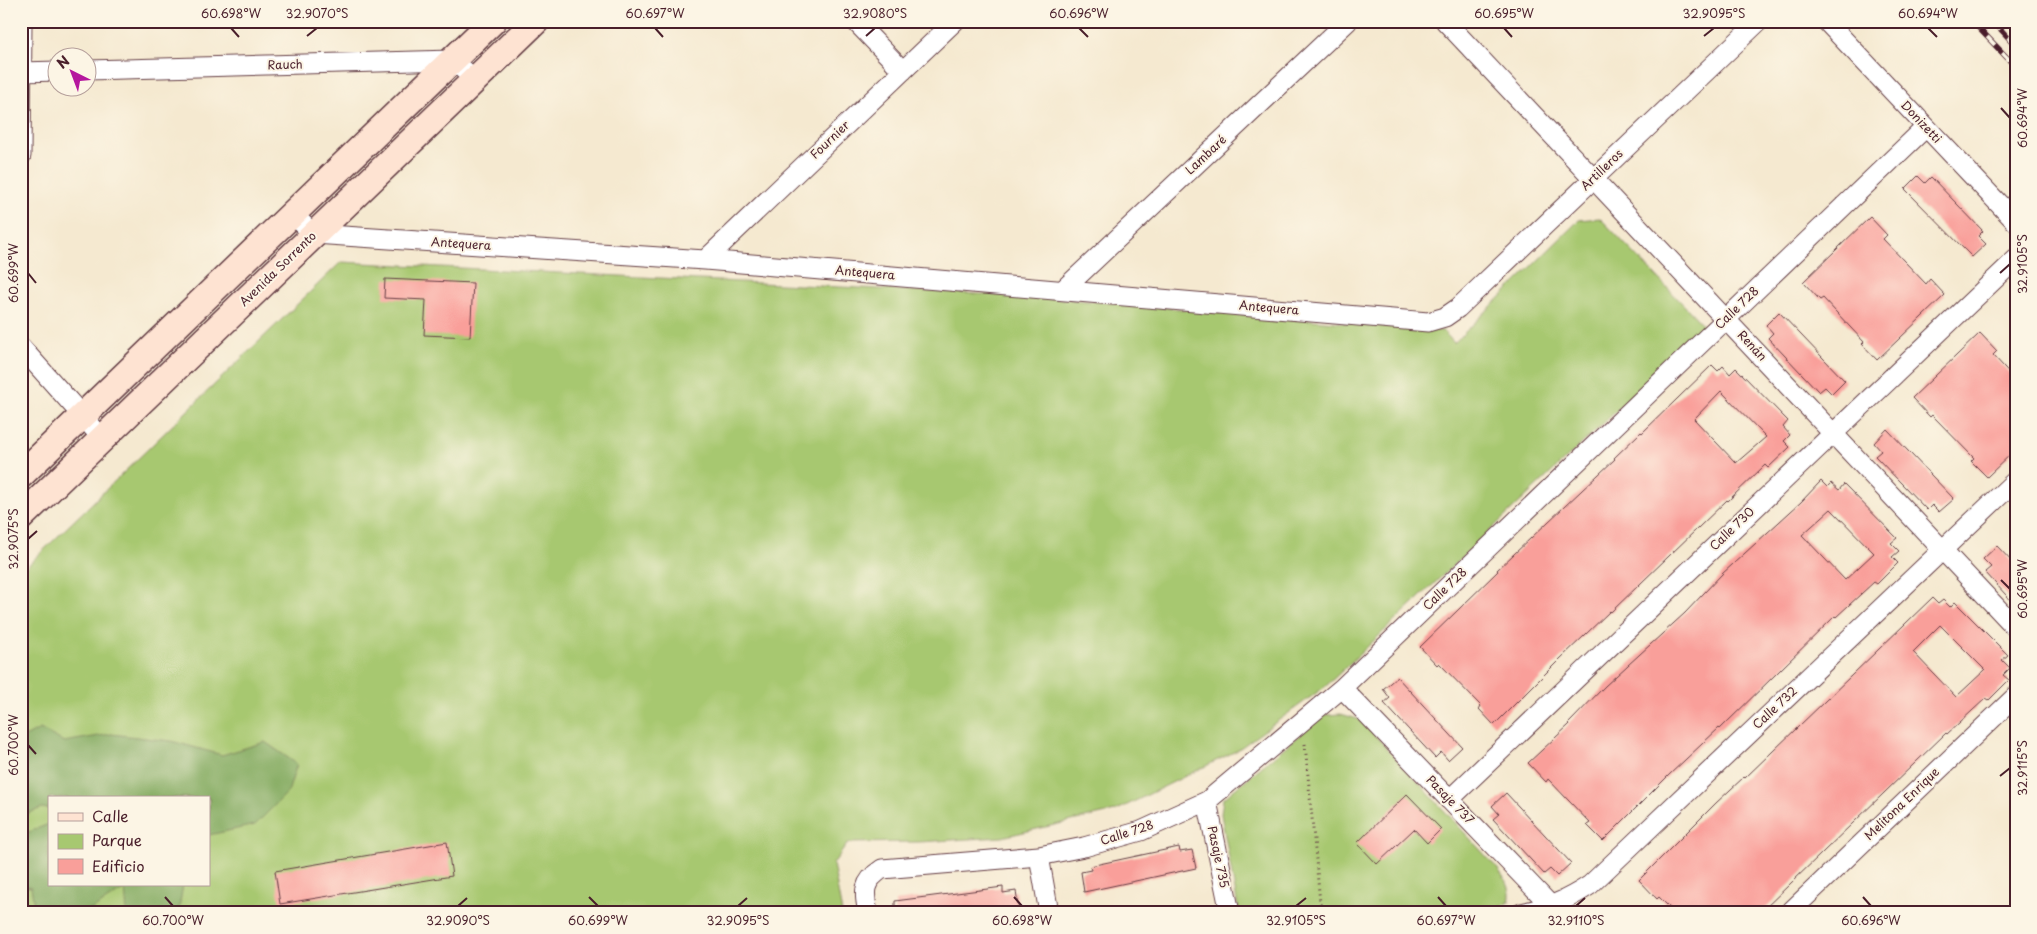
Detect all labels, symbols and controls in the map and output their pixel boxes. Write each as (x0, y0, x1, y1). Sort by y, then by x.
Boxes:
text: 60.698°W (201, 4, 262, 22)
text: 32.9070°S (285, 4, 349, 22)
text: 60.697°W (625, 4, 685, 22)
text: 32.9080°S (843, 4, 907, 22)
text: 60.696°W (1049, 4, 1109, 22)
text: 60.695°W (1474, 4, 1535, 22)
text: 32.9095°S (1683, 4, 1745, 22)
text: 60.694°W (1898, 4, 1959, 22)
north arrow (48, 48, 98, 98)
text: N (52, 50, 74, 73)
street label: Rauch (267, 54, 303, 74)
text: 60.694°W (2013, 87, 2031, 148)
street label: Donizetti (1897, 96, 1946, 147)
street label: Fournier (806, 116, 853, 163)
street label: Lambaré (1181, 130, 1230, 178)
street label: Artilleros (1576, 144, 1627, 194)
street label: Avenida Sorrento (235, 227, 320, 310)
street label: Antequera (430, 232, 492, 254)
text: 32.9105°S (2013, 234, 2031, 294)
text: 60.699°W (4, 242, 22, 303)
street label: Antequera (834, 260, 896, 284)
street label: Calle 728 (1710, 282, 1762, 333)
street label: Antequera (1238, 295, 1300, 319)
street label: Renán (1734, 326, 1772, 365)
street label: Calle 730 (1705, 502, 1758, 554)
text: 32.9075°S (4, 508, 22, 570)
text: 60.695°W (2013, 558, 2031, 619)
street label: Calle 728 (1418, 563, 1470, 614)
street label: Calle 732 (1748, 682, 1801, 733)
text: 60.700°W (4, 713, 22, 776)
text: 32.9115°S (2013, 740, 2031, 796)
street label: Melitona Enrique (1860, 762, 1943, 844)
street label: Pasaje 737 (1423, 771, 1479, 828)
legend (48, 796, 210, 886)
text: Calle (92, 804, 129, 827)
street label: Calle 728 (1098, 815, 1156, 849)
street label: Pasaje 735 (1204, 824, 1234, 889)
text: Parque (92, 828, 142, 851)
text: Edificio (92, 854, 145, 877)
text: 60.700°W (142, 911, 205, 929)
text: 32.9090°S (426, 911, 490, 929)
text: 60.699°W (568, 911, 629, 929)
text: 32.9095°S (707, 911, 769, 929)
text: 60.698°W (992, 911, 1053, 929)
text: 32.9105°S (1266, 911, 1326, 929)
text: 60.697°W (1416, 911, 1476, 929)
text: 32.9110°S (1547, 911, 1605, 929)
text: 60.696°W (1841, 911, 1901, 929)

